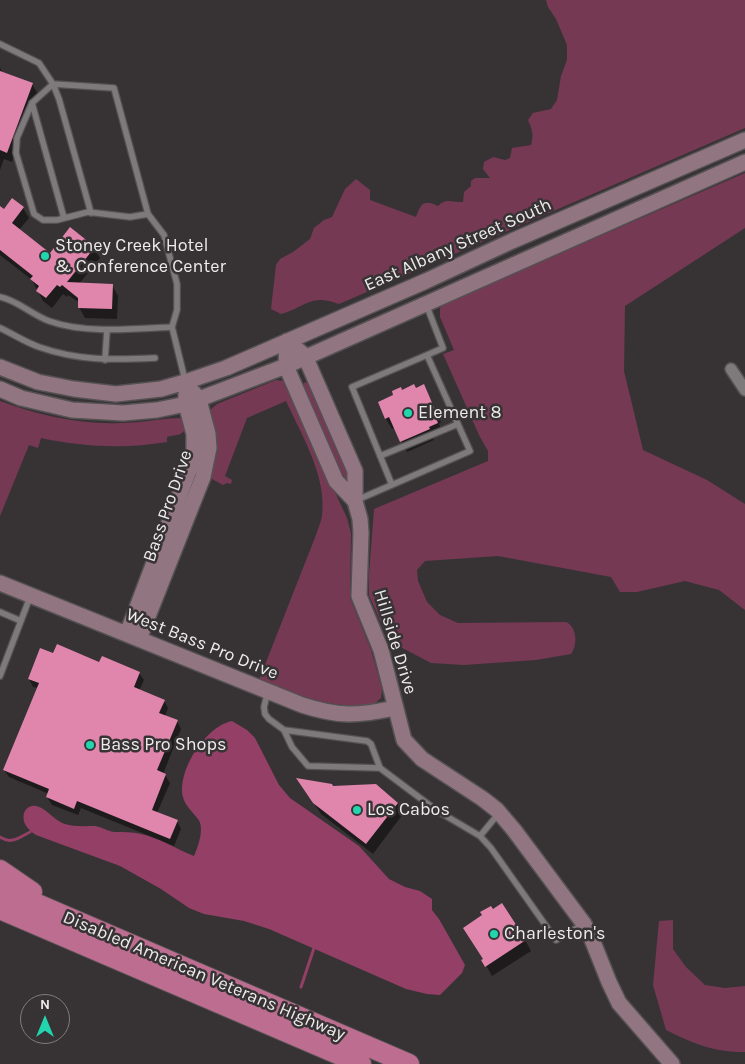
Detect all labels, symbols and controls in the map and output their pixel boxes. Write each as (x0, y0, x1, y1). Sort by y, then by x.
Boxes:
street label: East Albany Street South (361, 194, 555, 296)
place label: Stoney Creek Hotel & Conference Center (55, 235, 226, 278)
marker: Stoney Creek Hotel & Conference Center (39, 250, 51, 262)
place label: Element 8 (418, 402, 501, 424)
marker: Element 8 (402, 407, 414, 419)
street label: Bass Pro Drive (139, 447, 197, 565)
street label: Hillside Drive (369, 587, 421, 697)
street label: West Bass Pro Drive (123, 604, 281, 684)
place label: Bass Pro Shops (100, 734, 226, 756)
marker: Bass Pro Shops (84, 739, 96, 751)
place label: Los Cabos (367, 799, 450, 821)
marker: Los Cabos (351, 804, 363, 816)
street label: Disabled American Veterans Highway (60, 907, 348, 1045)
place label: Charleston's (504, 923, 605, 945)
marker: Charleston's (488, 928, 500, 940)
north arrow (20, 994, 70, 1044)
text: N (40, 996, 50, 1013)

